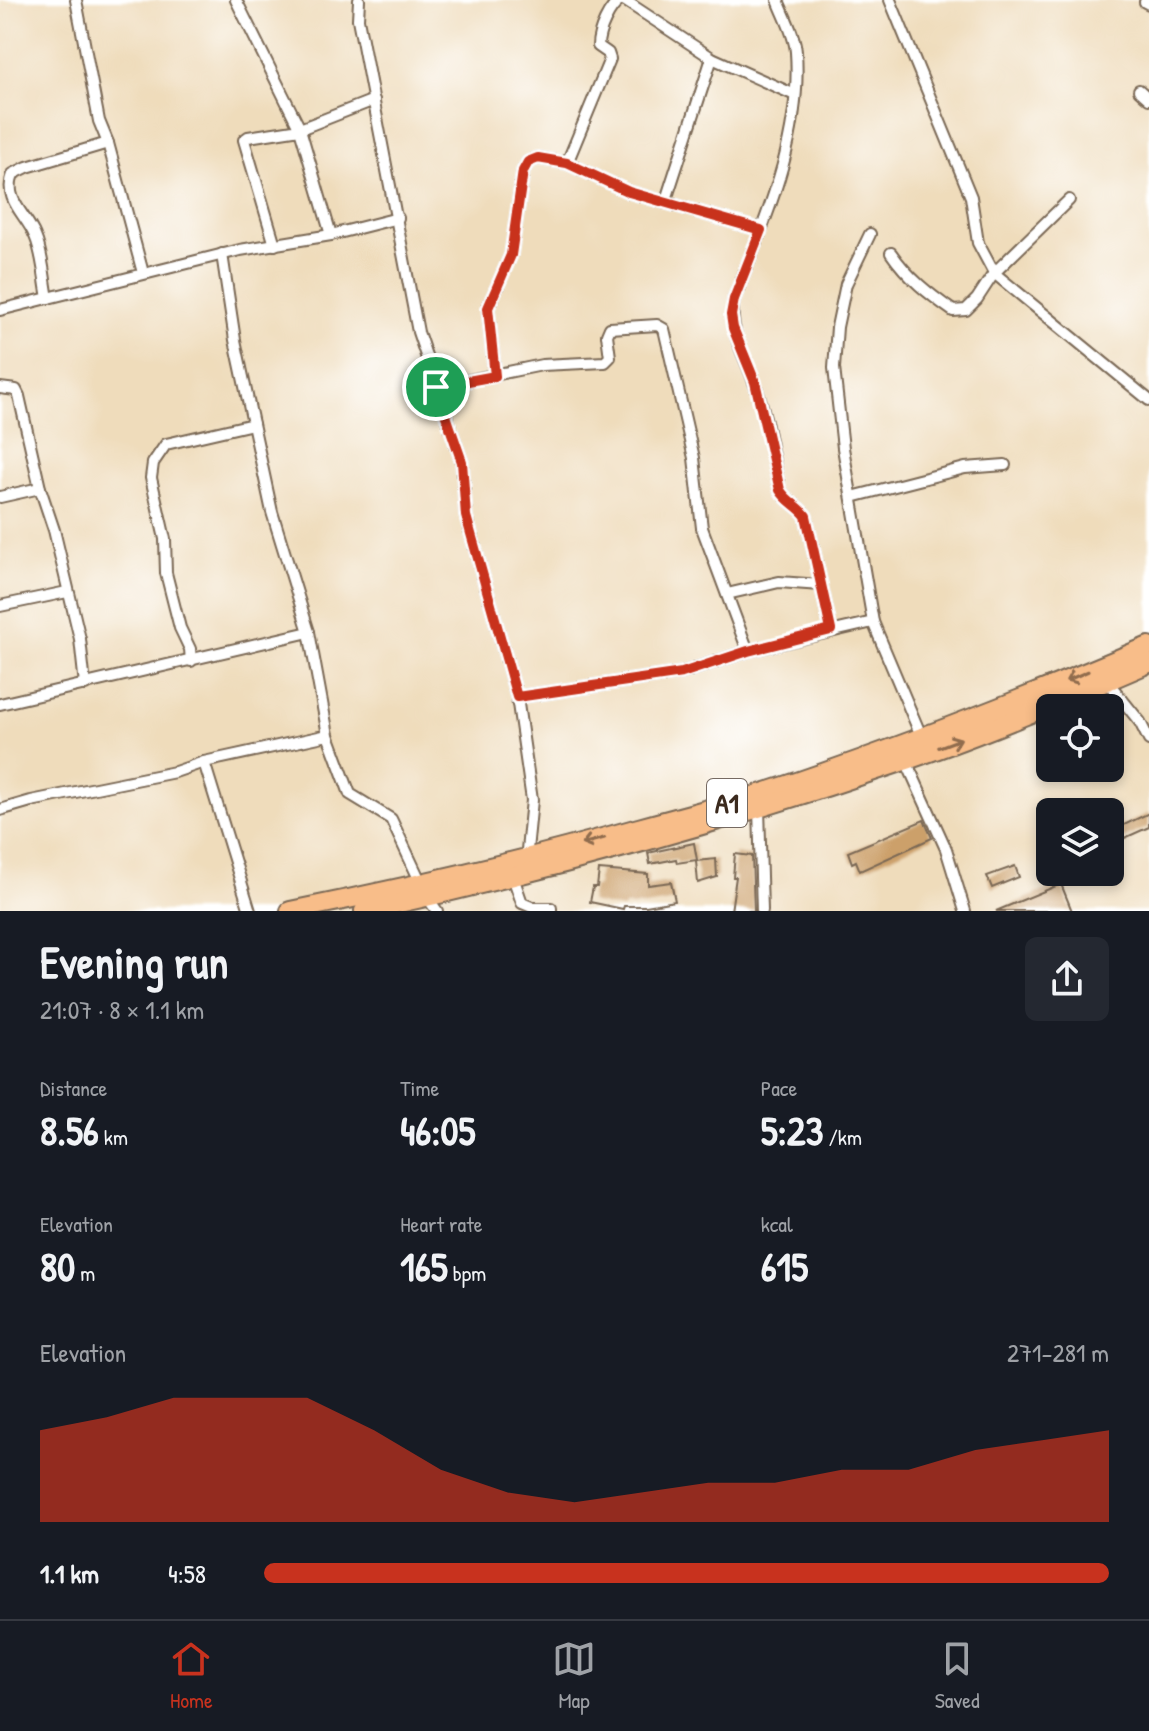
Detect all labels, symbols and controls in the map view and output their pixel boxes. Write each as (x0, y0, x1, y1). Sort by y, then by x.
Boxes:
pin (402, 353, 470, 421)
icon: arrive (414, 365, 458, 409)
one-way arrow (1065, 670, 1090, 685)
map controls (1036, 694, 1124, 886)
button: locate (1036, 694, 1124, 782)
one-way arrow (937, 735, 962, 749)
road number: A1 (707, 779, 747, 827)
button: layers (1036, 798, 1124, 886)
one-way arrow (580, 834, 606, 849)
text: Evening run (40, 932, 228, 992)
button: share (1025, 937, 1109, 1021)
text: 21:07 · 8 × 1.1 km (40, 992, 204, 1027)
text: Distance (40, 1073, 107, 1103)
text: Time (400, 1073, 439, 1103)
text: Pace (761, 1073, 797, 1103)
text: 8.56 (40, 1103, 99, 1157)
text: 46:05 (400, 1103, 475, 1157)
text: 5:23 (761, 1103, 824, 1157)
text: km (99, 1122, 128, 1152)
text: /km (824, 1122, 862, 1152)
text: Elevation (40, 1209, 113, 1239)
text: Heart rate (400, 1209, 483, 1239)
text: kcal (761, 1209, 793, 1239)
text: 80 (40, 1239, 75, 1293)
text: 165 (400, 1239, 448, 1293)
text: 615 (761, 1239, 808, 1293)
text: m (75, 1258, 95, 1288)
text: bpm (448, 1258, 486, 1288)
text: Elevation (40, 1335, 126, 1370)
text: 271–281 m (1007, 1335, 1109, 1370)
text: 1.1 km (40, 1556, 99, 1591)
text: 4:58 (168, 1556, 206, 1591)
tab: Home (169, 1637, 213, 1715)
tab: Map (552, 1637, 596, 1715)
tab: Saved (935, 1637, 980, 1715)

